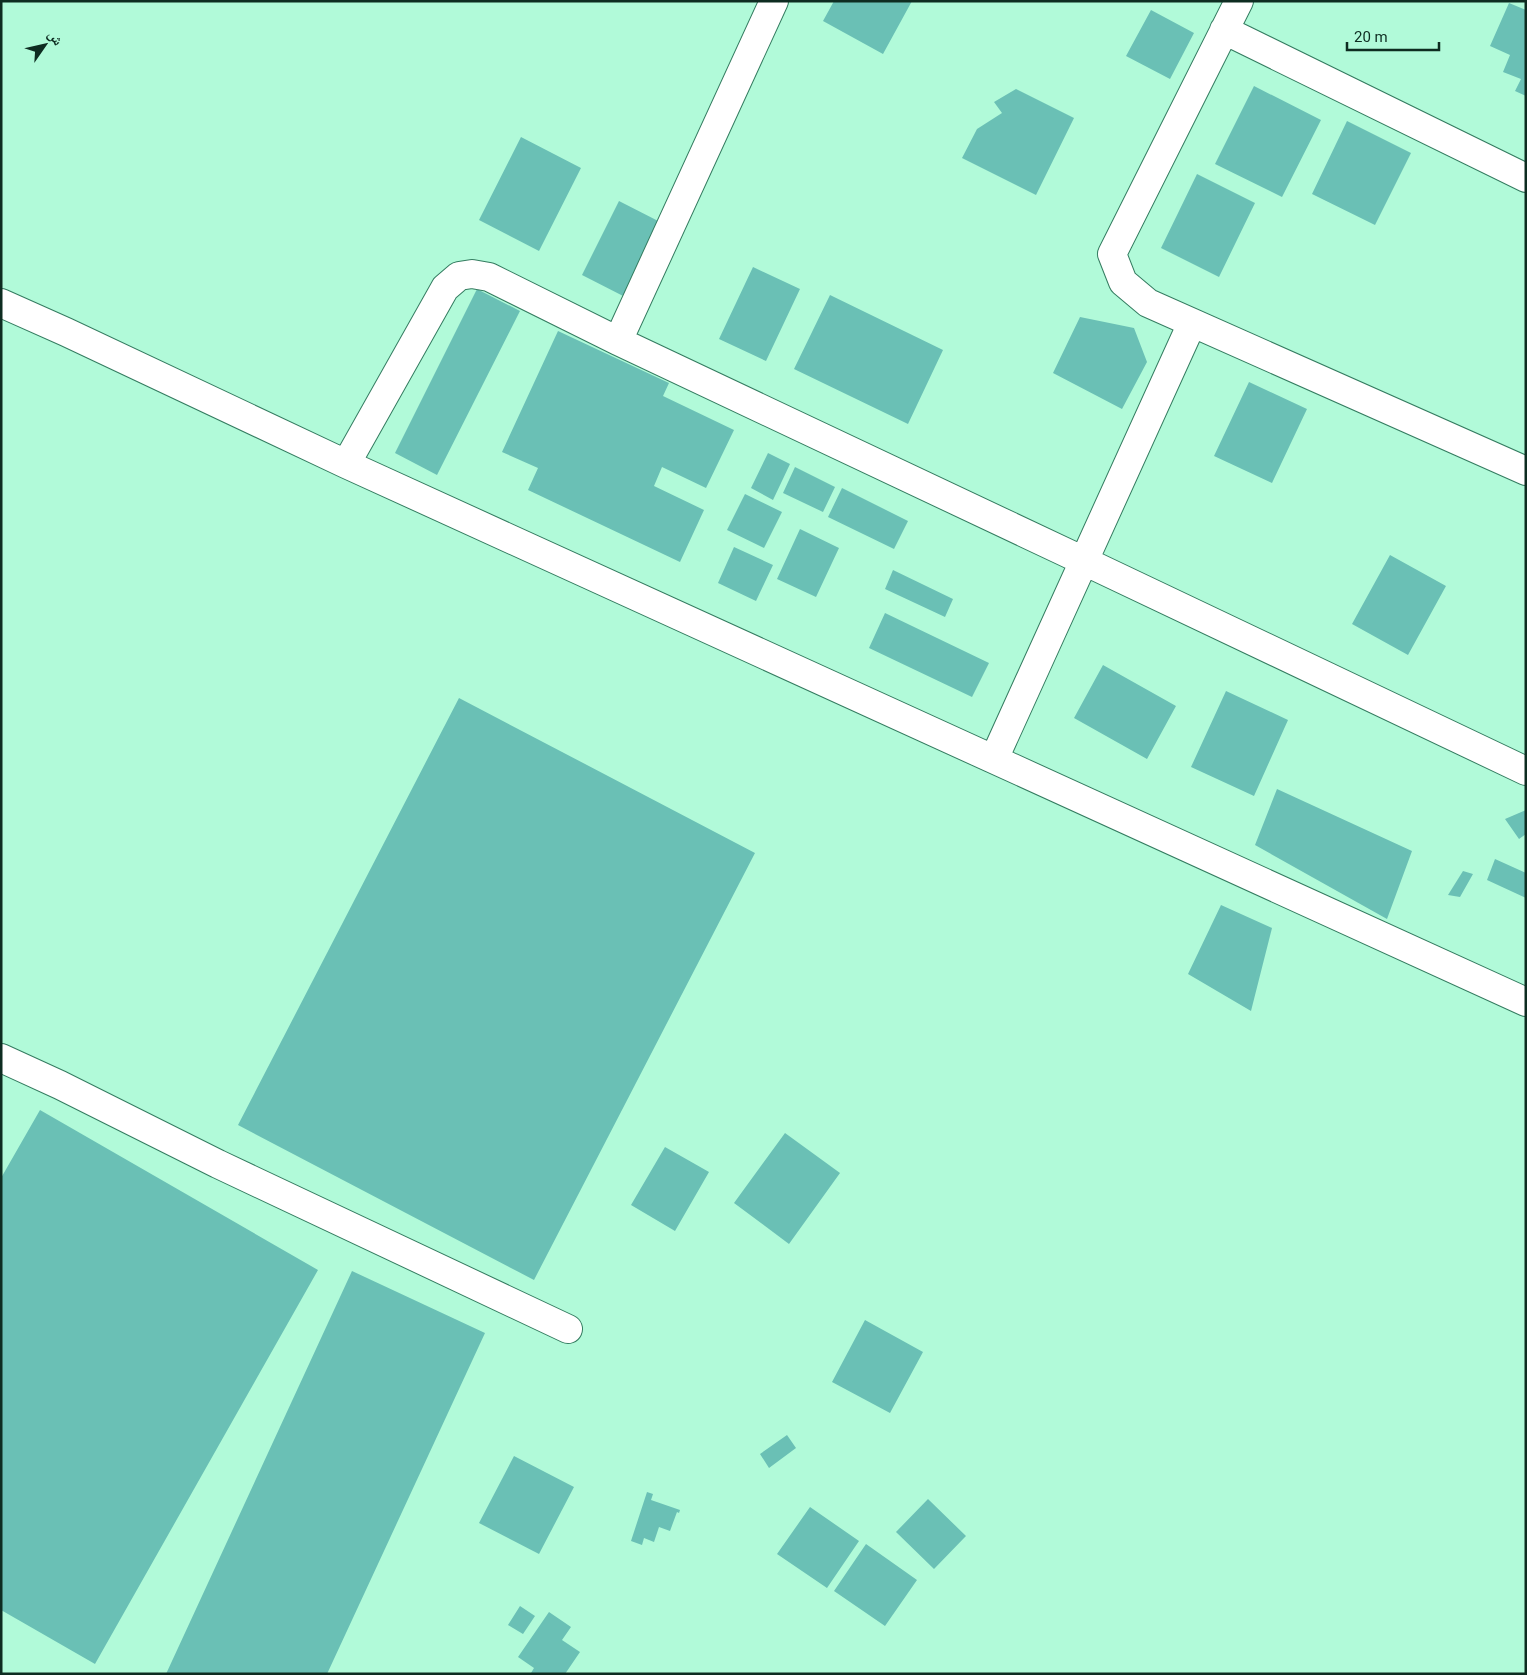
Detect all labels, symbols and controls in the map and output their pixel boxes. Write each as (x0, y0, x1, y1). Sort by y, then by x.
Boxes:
north arrow (20, 20, 70, 70)
scale bar (1347, 20, 1440, 52)
text: ش (44, 27, 67, 49)
text: 20 m (1354, 28, 1388, 46)

